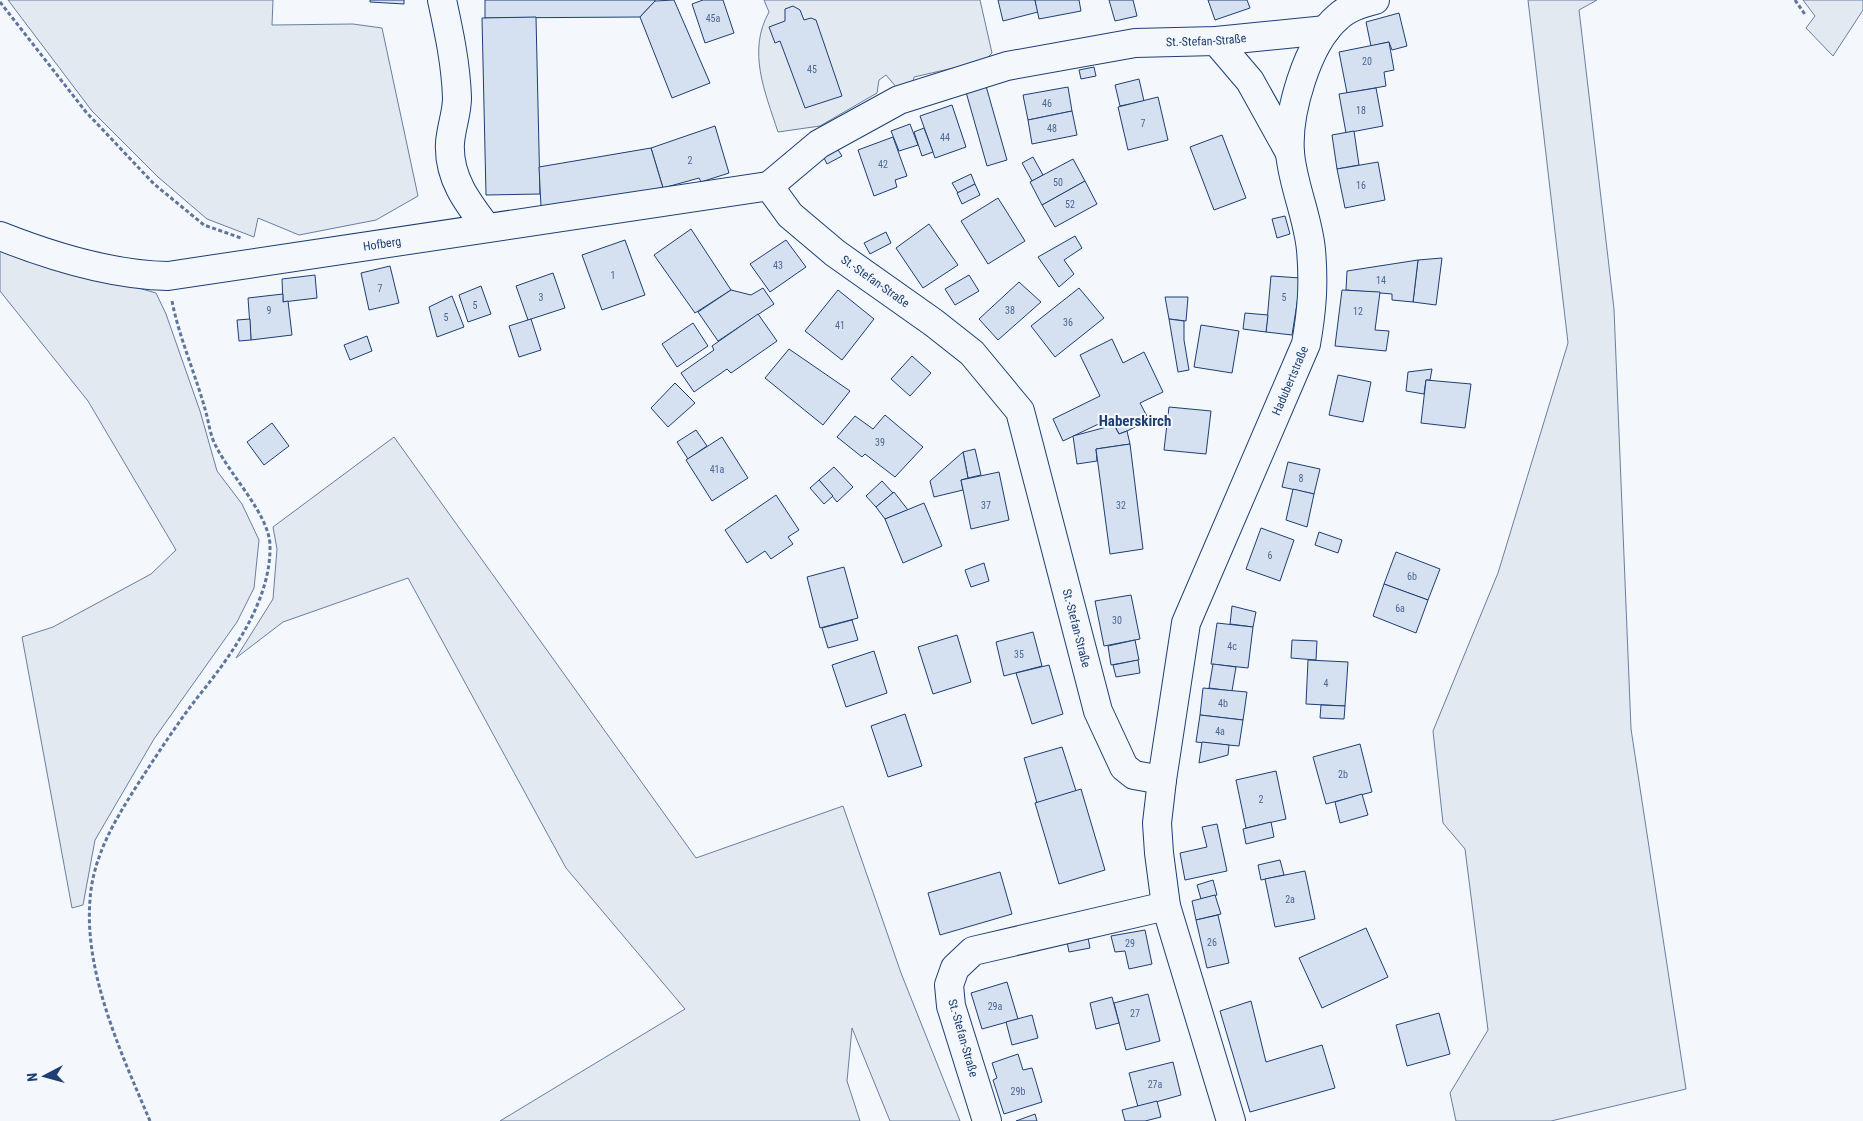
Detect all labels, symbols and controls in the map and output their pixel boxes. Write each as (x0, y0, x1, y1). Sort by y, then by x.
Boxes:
house number: 45a (706, 13, 721, 24)
street label: St.-Stefan-Straße (1166, 31, 1247, 49)
house number: 20 (1362, 56, 1372, 67)
house number: 45 (807, 64, 817, 75)
house number: 46 (1042, 98, 1052, 109)
house number: 18 (1356, 105, 1366, 116)
house number: 7 (1141, 118, 1146, 129)
house number: 48 (1047, 123, 1057, 134)
house number: 44 (940, 132, 950, 143)
house number: 2 (688, 155, 693, 166)
house number: 42 (878, 159, 888, 170)
house number: 50 (1053, 177, 1063, 188)
house number: 16 (1356, 180, 1366, 191)
house number: 52 (1065, 199, 1075, 210)
street label: Hofberg (362, 234, 402, 254)
street label: St.-Stefan-Straße (838, 252, 912, 311)
house number: 43 (773, 260, 783, 271)
house number: 1 (611, 270, 615, 281)
house number: 14 (1376, 275, 1386, 286)
house number: 7 (378, 283, 383, 294)
house number: 3 (539, 292, 544, 303)
house number: 5 (1282, 292, 1287, 303)
house number: 5 (473, 300, 478, 311)
house number: 9 (267, 305, 272, 316)
house number: 38 (1005, 305, 1015, 316)
house number: 12 (1353, 306, 1363, 317)
house number: 5 (444, 312, 449, 323)
house number: 36 (1063, 317, 1073, 328)
house number: 41 (835, 320, 845, 331)
street label: Hadubertstraße (1269, 344, 1311, 418)
district label: Haberskirch (1099, 412, 1171, 430)
house number: 39 (875, 437, 885, 448)
house number: 41a (710, 464, 725, 475)
house number: 8 (1299, 473, 1304, 484)
house number: 37 (981, 500, 991, 511)
house number: 32 (1116, 500, 1126, 511)
house number: 6 (1268, 550, 1273, 561)
house number: 6b (1407, 571, 1417, 582)
street label: St.-Stefan-Straße (1060, 587, 1093, 669)
house number: 6a (1395, 603, 1405, 614)
house number: 30 (1112, 615, 1122, 626)
house number: 4c (1227, 641, 1237, 652)
house number: 35 (1014, 649, 1024, 660)
house number: 4 (1324, 678, 1329, 689)
house number: 4b (1218, 698, 1228, 709)
house number: 4a (1215, 726, 1225, 737)
house number: 2b (1338, 769, 1348, 780)
house number: 2 (1259, 794, 1264, 805)
house number: 2a (1285, 894, 1295, 905)
house number: 26 (1207, 937, 1217, 948)
house number: 29 (1125, 938, 1135, 949)
street label: St.-Stefan-Straße (945, 997, 981, 1079)
house number: 29a (988, 1001, 1003, 1012)
house number: 27 (1130, 1008, 1140, 1019)
north arrow (20, 1051, 70, 1101)
text: N (24, 1072, 40, 1082)
house number: 27a (1148, 1079, 1163, 1090)
house number: 29b (1011, 1086, 1025, 1097)

